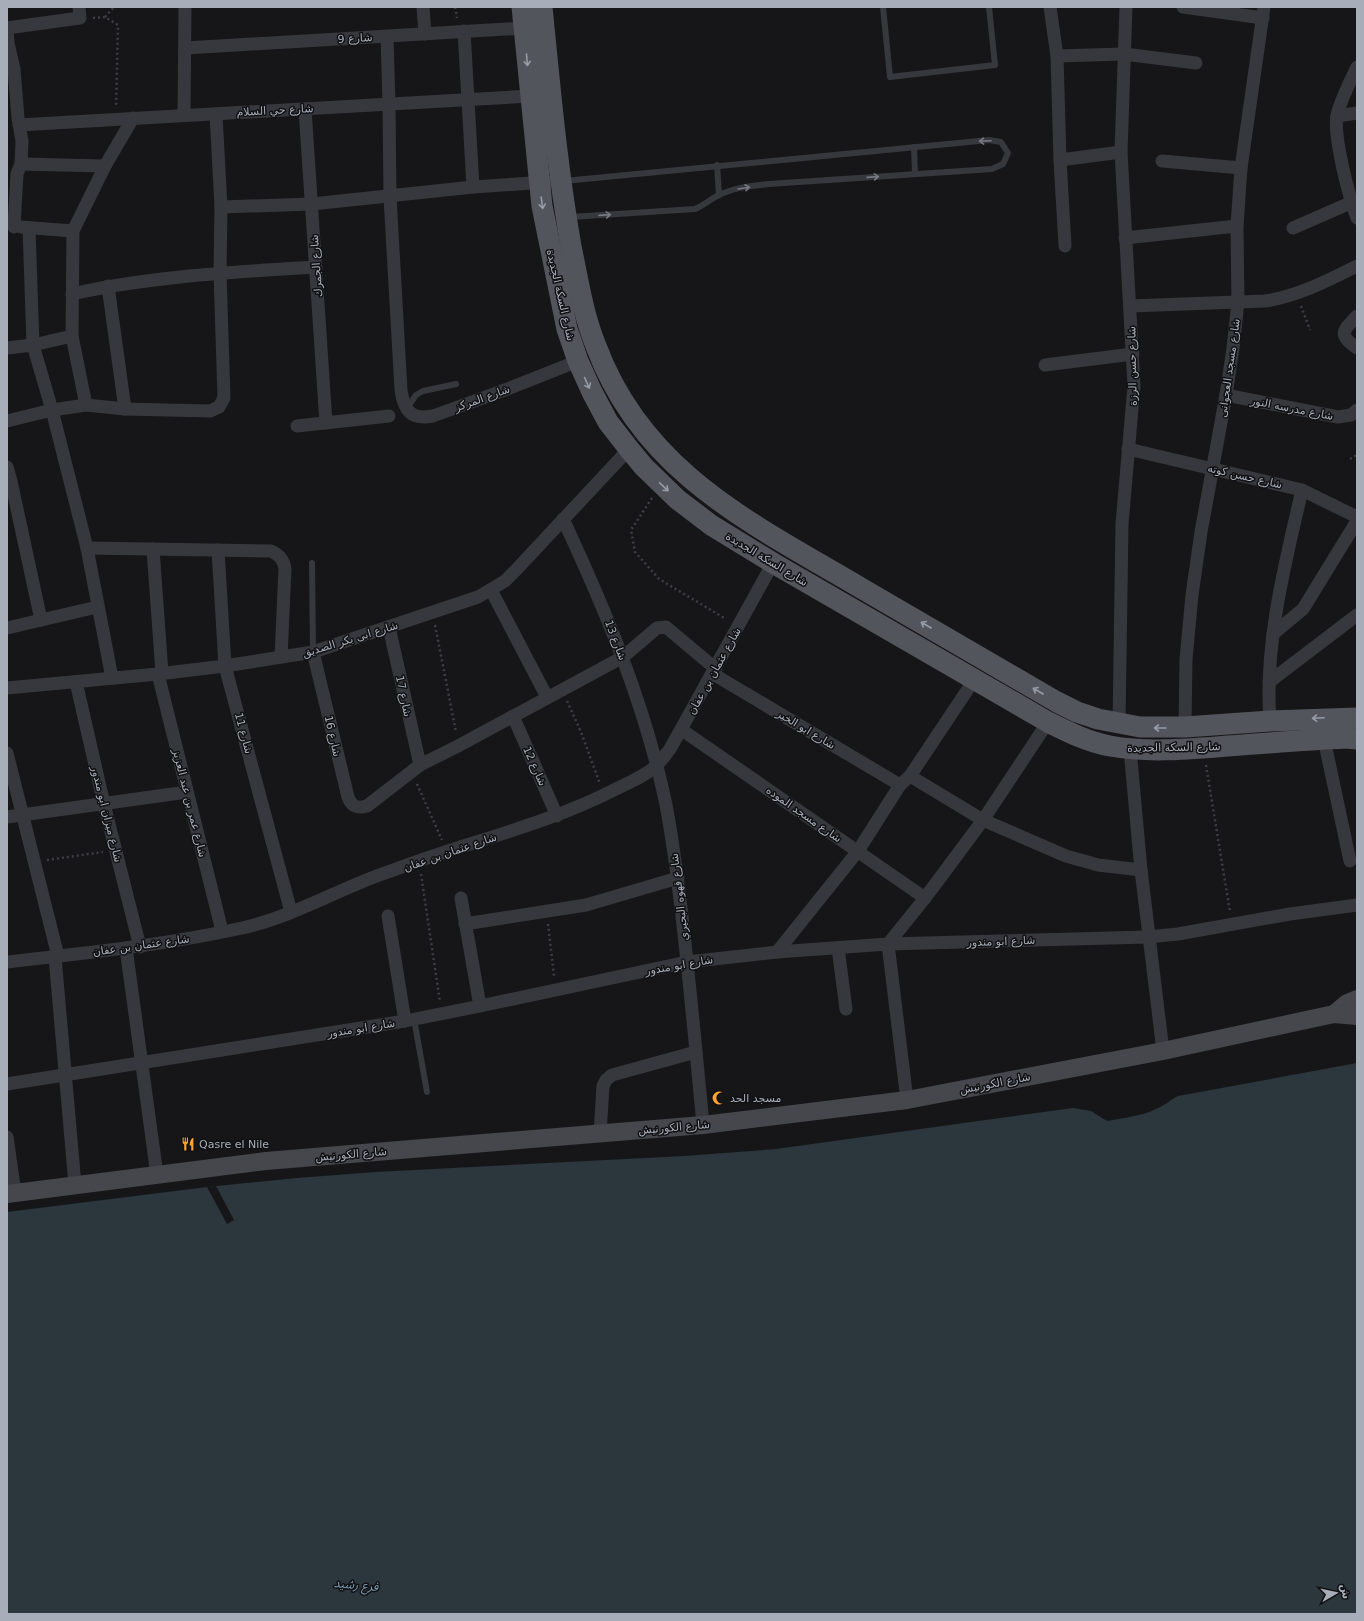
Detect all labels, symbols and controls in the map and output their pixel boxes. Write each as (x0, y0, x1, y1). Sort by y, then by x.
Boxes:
street label: شارع 9 (337, 31, 373, 46)
one-way arrow (524, 53, 531, 66)
street label: شارع حي السلام (236, 102, 314, 119)
one-way arrow (979, 137, 992, 145)
one-way arrow (866, 173, 879, 180)
one-way arrow (737, 184, 750, 192)
one-way arrow (538, 196, 546, 209)
one-way arrow (598, 211, 611, 219)
street label: شارع الجمرك (308, 234, 325, 298)
street label: شارع السكة الجديدة (544, 248, 577, 342)
street label: شارع مسجد العجوانى (1216, 318, 1243, 418)
street label: شارع حسن الرزة (1125, 326, 1140, 406)
one-way arrow (584, 376, 591, 388)
street label: شارع المركز (452, 382, 512, 415)
street label: شارع مدرسه النور (1248, 394, 1335, 423)
street label: شارع حسن كوته (1206, 462, 1284, 491)
one-way arrow (658, 482, 668, 491)
street label: شارع السكة الجديدة (723, 530, 810, 589)
street label: شارع 13 (602, 618, 629, 662)
street label: شارع ابى بكر الصديق (301, 619, 400, 661)
one-way arrow (920, 621, 932, 629)
street label: شارع عثمان بن عفان (685, 625, 744, 717)
street label: شارع 17 (393, 674, 414, 718)
one-way arrow (1032, 687, 1044, 695)
street label: شارع ابو الخير (773, 706, 837, 752)
street label: شارع 11 (232, 711, 255, 755)
street label: شارع 16 (321, 714, 344, 758)
one-way arrow (1312, 715, 1325, 722)
one-way arrow (1154, 724, 1167, 732)
street label: شارع السكة الجديدة (1127, 740, 1221, 755)
street label: شارع 12 (520, 744, 549, 788)
street label: شارع عمر بن عبد العزيز (169, 747, 209, 859)
street label: شارع ميزان ابو مندور (88, 764, 125, 864)
street label: شارع مسجد الموده (763, 784, 844, 845)
street label: شارع عثمان بن عفان (402, 830, 498, 875)
street label: شارع قهوه البحيري (668, 852, 691, 941)
street label: شارع عثمان بن عفان (92, 932, 190, 959)
street label: شارع ابو مندور (965, 934, 1036, 949)
street label: شارع ابو مندور (643, 953, 714, 978)
street label: شارع ابو مندور (325, 1017, 396, 1040)
street label: شارع الكورنيش (959, 1070, 1032, 1097)
mosque icon: مسجد الحد (711, 1090, 727, 1106)
place label: مسجد الحد (730, 1092, 781, 1105)
street label: شارع الكورنيش (638, 1118, 710, 1137)
restaurant icon: Qasre el Nile (180, 1136, 196, 1152)
place label: Qasre el Nile (199, 1138, 269, 1151)
street label: شارع الكورنيش (315, 1145, 387, 1164)
north arrow (1316, 1573, 1356, 1613)
water label: فرع رشيد (333, 1576, 379, 1596)
text: ش (1338, 1583, 1353, 1600)

